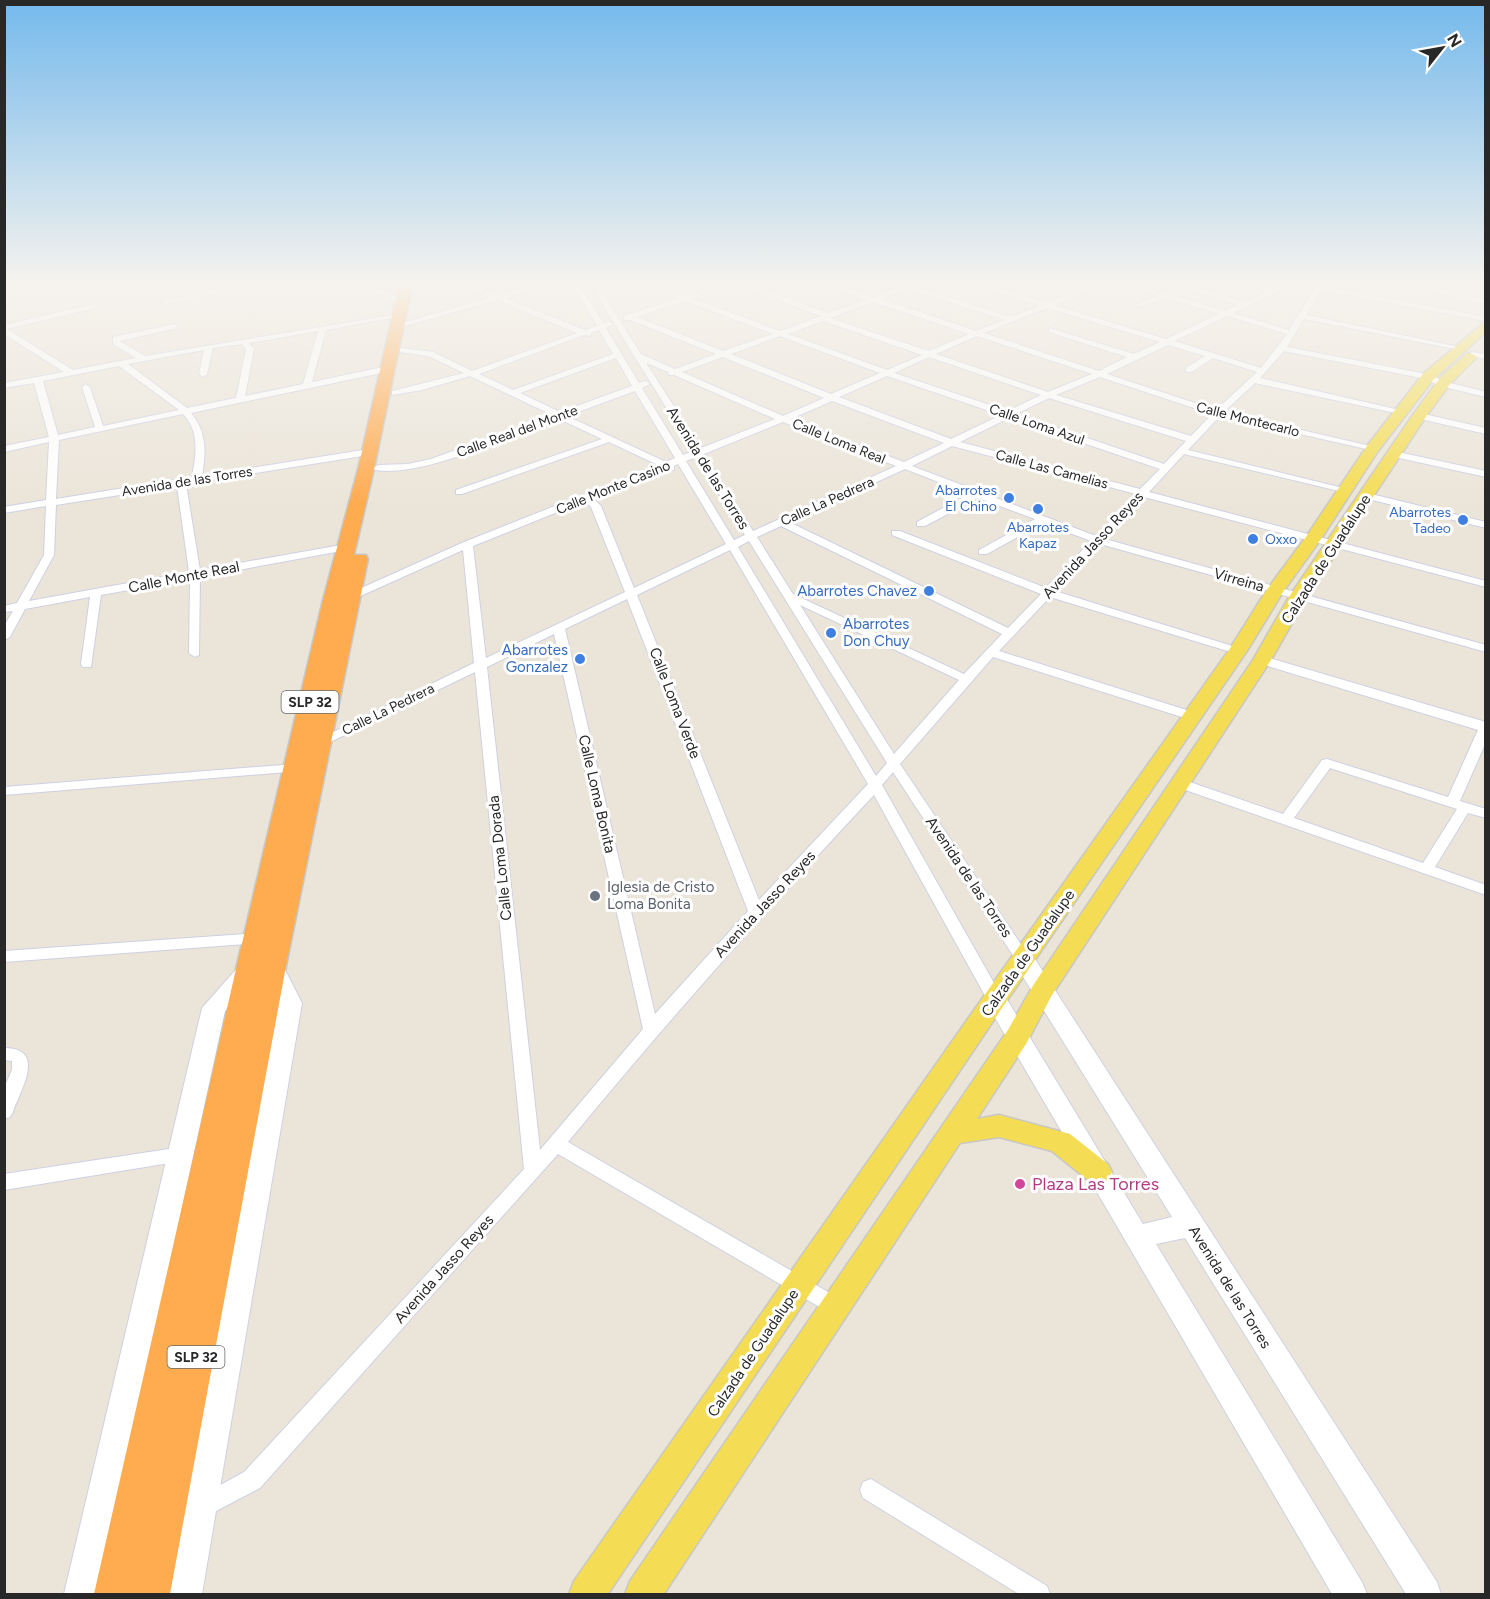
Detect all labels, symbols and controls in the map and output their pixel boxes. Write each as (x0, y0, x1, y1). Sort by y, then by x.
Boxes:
north arrow (1412, 18, 1472, 78)
text: N (1443, 30, 1466, 51)
street label: Calle Montecarlo (1194, 398, 1301, 441)
street label: Calle Loma Azul (987, 400, 1087, 449)
street label: Calle Real del Monte (454, 402, 580, 461)
street label: Avenida de las Torres (663, 403, 753, 533)
street label: Calle Loma Real (790, 415, 888, 468)
street label: Calle Las Camelias (994, 446, 1110, 493)
street label: Calle Monte Casino (554, 457, 673, 518)
street label: Avenida de las Torres (121, 463, 254, 500)
street label: Calle La Pedrera (778, 473, 877, 530)
place label: Abarrotes El Chino (935, 482, 997, 515)
street label: Avenida Jasso Reyes (1039, 488, 1147, 602)
marker: Abarrotes El Chino (1002, 491, 1016, 505)
street label: Calzada de Guadalupe (1278, 491, 1374, 627)
marker: Abarrotes Kapaz (1031, 502, 1045, 516)
place label: Abarrotes Tadeo (1389, 504, 1451, 537)
marker: Abarrotes Tadeo (1456, 513, 1470, 527)
place label: Abarrotes Kapaz (1007, 519, 1069, 552)
place label: Oxxo (1265, 531, 1297, 548)
marker: Oxxo (1246, 532, 1260, 546)
street label: Calle Monte Real (127, 557, 241, 597)
street label: Virreina (1212, 564, 1266, 596)
place label: Abarrotes Chavez (797, 582, 917, 600)
marker: Abarrotes Chavez (922, 584, 936, 598)
place label: Abarrotes Don Chuy (843, 615, 910, 650)
marker: Abarrotes Don Chuy (824, 626, 838, 640)
place label: Abarrotes Gonzalez (502, 641, 568, 676)
street label: Calle Loma Verde (646, 645, 704, 761)
marker: Abarrotes Gonzalez (573, 652, 587, 666)
street label: Calle La Pedrera (339, 680, 437, 739)
road number: SLP 32 (282, 691, 338, 713)
street label: Calle Loma Bonita (575, 733, 619, 855)
street label: Calle Loma Dorada (484, 795, 516, 921)
street label: Avenida de las Torres (922, 813, 1016, 941)
street label: Avenida Jasso Reyes (711, 847, 819, 961)
place label: Iglesia de Cristo Loma Bonita (607, 878, 715, 913)
street label: Calzada de Guadalupe (978, 886, 1078, 1020)
marker: Iglesia de Cristo Loma Bonita (588, 889, 602, 903)
place label: Plaza Las Torres (1032, 1173, 1159, 1195)
marker: Plaza Las Torres (1013, 1177, 1027, 1191)
street label: Avenida Jasso Reyes (391, 1211, 497, 1327)
street label: Avenida de las Torres (1185, 1222, 1275, 1352)
street label: Calzada de Guadalupe (704, 1286, 802, 1420)
road number: SLP 32 (168, 1346, 224, 1368)

